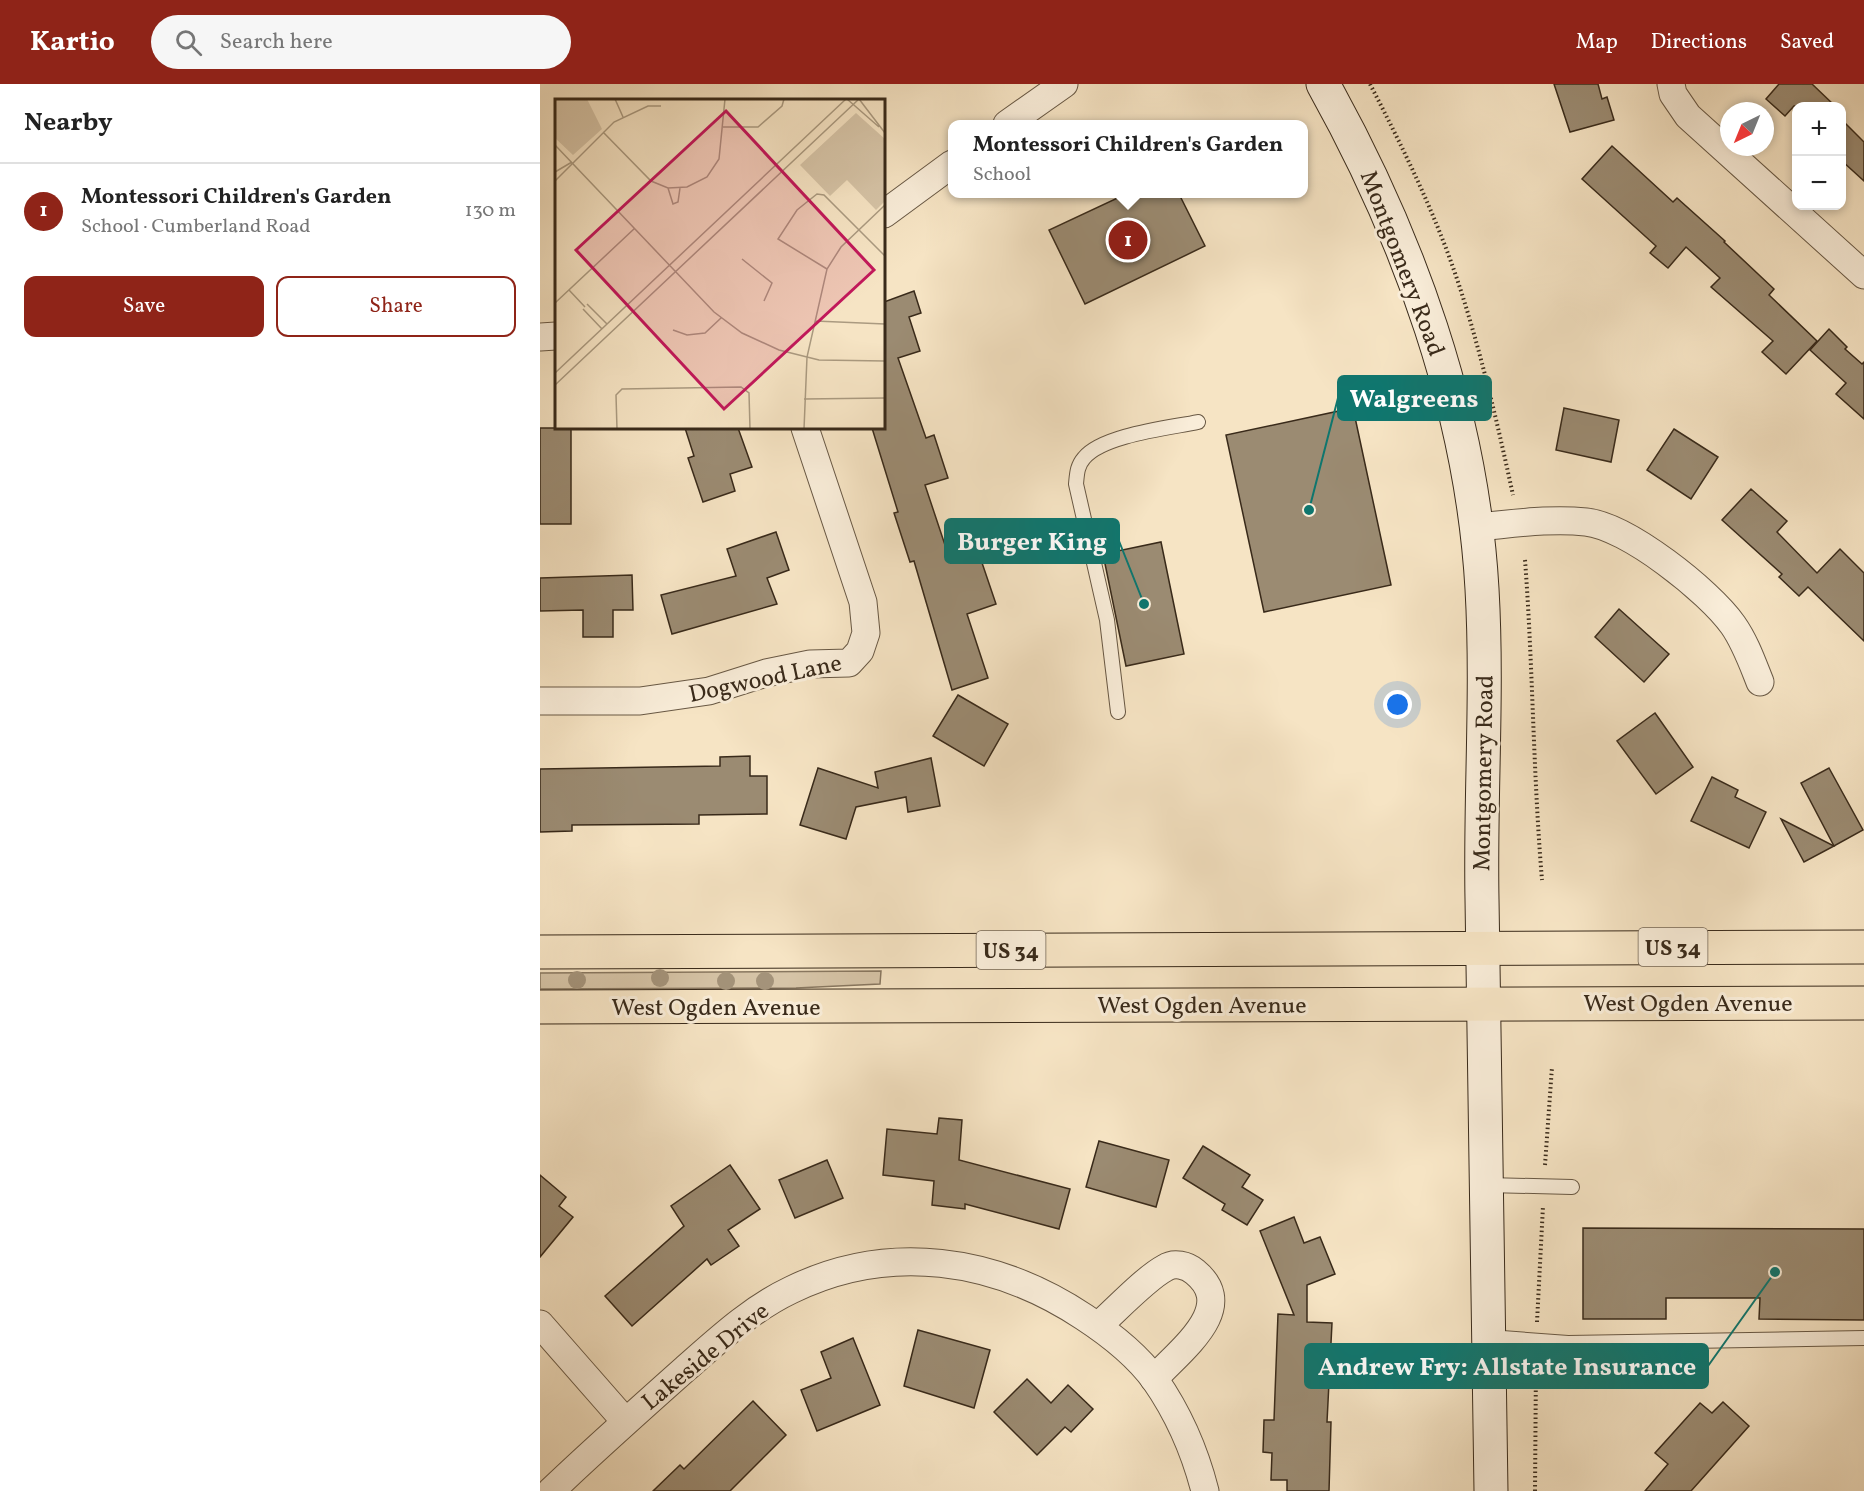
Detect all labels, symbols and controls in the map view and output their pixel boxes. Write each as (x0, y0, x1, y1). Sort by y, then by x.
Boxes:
search box (151, 15, 571, 69)
text: Kartio (30, 23, 115, 62)
icon: search (172, 26, 205, 59)
text: Search here (220, 27, 333, 58)
text: Map (1576, 28, 1618, 57)
text: Directions (1651, 28, 1747, 57)
text: Saved (1780, 28, 1834, 57)
inset map (555, 99, 885, 429)
north arrow (1720, 102, 1774, 156)
map controls (1792, 102, 1846, 210)
button: + (1792, 102, 1846, 156)
text: Nearby (24, 105, 113, 141)
popup (948, 120, 1308, 198)
text: Montessori Children's Garden (973, 130, 1283, 161)
button: − (1792, 156, 1846, 210)
text: School (973, 161, 1031, 189)
street label: Montgomery Road (1350, 166, 1452, 361)
text: Montessori Children's Garden (81, 182, 392, 213)
text: 1 (39, 197, 48, 225)
text: 130 m (465, 197, 516, 225)
text: School · Cumberland Road (81, 213, 311, 241)
pin: 1 (1108, 218, 1148, 262)
button: Save (24, 276, 264, 337)
button: Share (276, 276, 516, 337)
callout: Walgreens (1338, 376, 1491, 420)
text: Walgreens (1349, 382, 1479, 418)
callout: Burger King (945, 519, 1119, 563)
text: Burger King (957, 525, 1107, 561)
street label: Dogwood Lane (686, 647, 845, 713)
street label: Montgomery Road (1466, 675, 1504, 871)
your location (1383, 690, 1412, 719)
road number: US 34 (1638, 928, 1708, 966)
road number: US 34 (976, 931, 1046, 969)
street label: West Ogden Avenue (1583, 988, 1793, 1022)
street label: West Ogden Avenue (1097, 990, 1307, 1024)
street label: West Ogden Avenue (611, 992, 821, 1026)
street label: Lakeside Drive (635, 1295, 777, 1420)
callout: Andrew Fry: Allstate Insurance (1305, 1344, 1708, 1388)
text: Andrew Fry: Allstate Insurance (1318, 1350, 1696, 1386)

